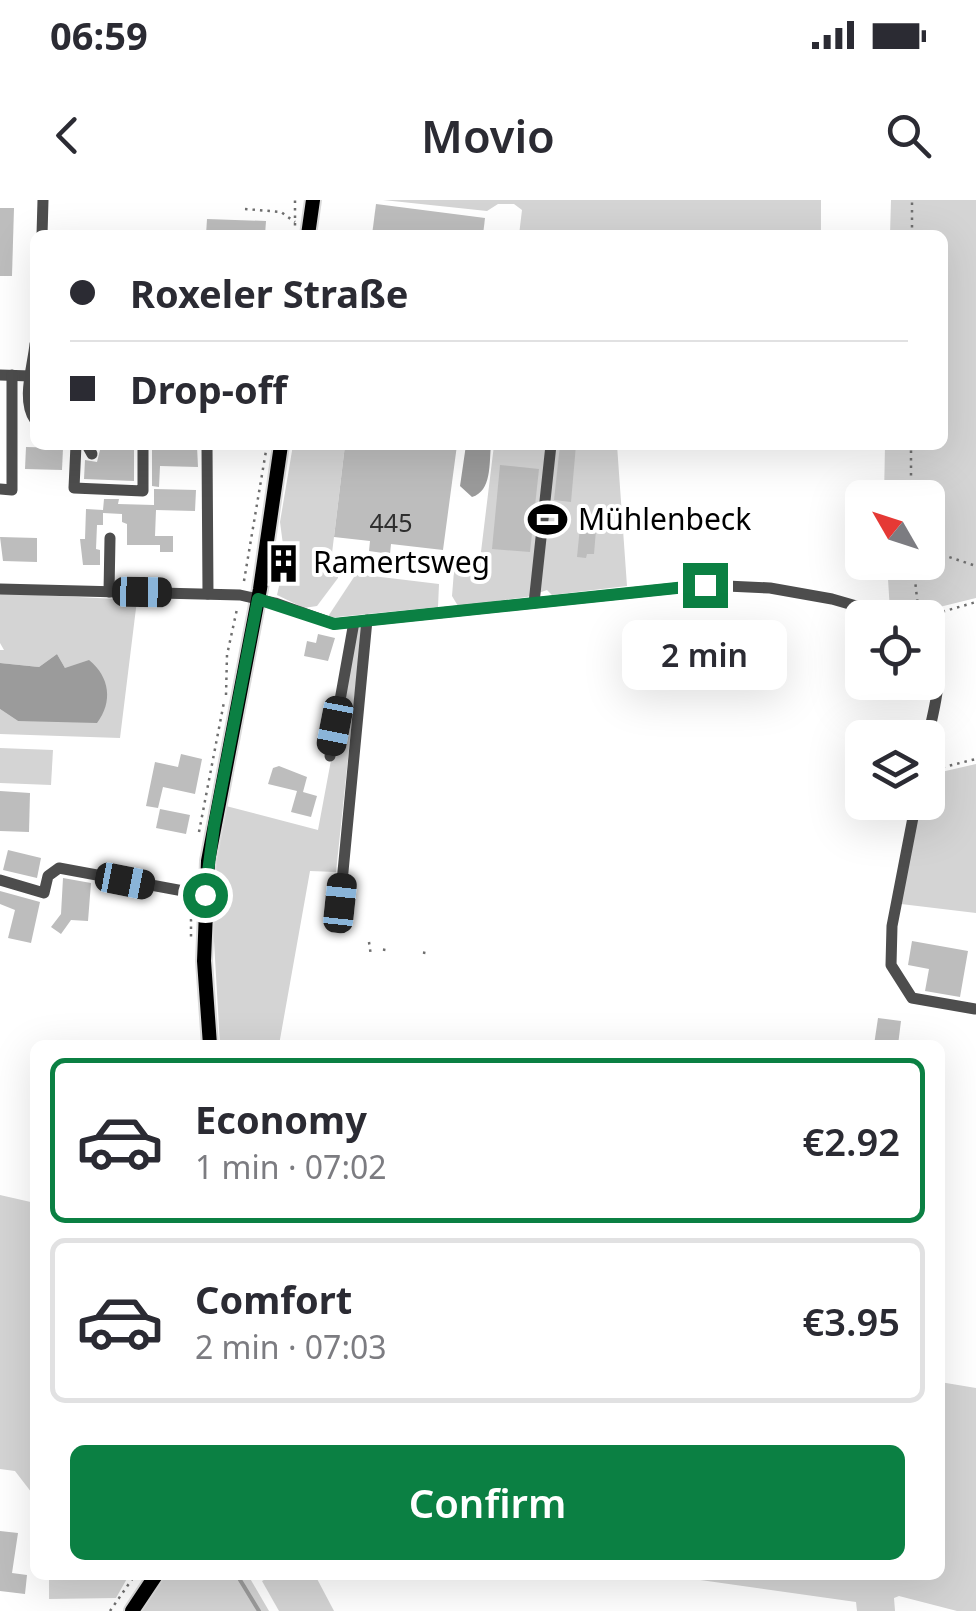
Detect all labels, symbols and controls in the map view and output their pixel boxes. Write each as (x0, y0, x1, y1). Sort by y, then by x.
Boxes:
text: 06:59 (50, 9, 148, 61)
text: Movio (421, 105, 555, 166)
icon: back (40, 108, 95, 163)
icon: search (881, 108, 936, 163)
text: Roxeler Straße (130, 267, 409, 319)
text: Drop-off (130, 363, 287, 415)
north arrow (845, 480, 945, 580)
map controls (845, 480, 945, 820)
place label: Mühlenbeck (578, 498, 751, 539)
sports icon: Mühlenbeck (527, 499, 569, 541)
house number: 445 (370, 505, 412, 539)
place label: Ramertsweg (313, 541, 490, 582)
building icon: Ramertsweg (262, 542, 304, 584)
route end (683, 563, 728, 608)
car (112, 576, 172, 608)
button: locate (845, 600, 945, 700)
callout: 2 min (622, 620, 788, 690)
text: 2 min (661, 633, 748, 676)
car (315, 694, 355, 758)
button: layers (845, 720, 945, 820)
car (93, 861, 157, 901)
car (322, 872, 358, 934)
route start (183, 873, 228, 918)
text: Economy (195, 1093, 367, 1145)
icon: car (75, 1096, 165, 1186)
text: €2.92 (803, 1115, 900, 1167)
text: 1 min · 07:02 (195, 1145, 387, 1188)
text: Comfort (195, 1273, 352, 1325)
icon: car (75, 1276, 165, 1366)
text: €3.95 (803, 1295, 900, 1347)
text: 2 min · 07:03 (195, 1325, 387, 1368)
button: Confirm (70, 1445, 905, 1560)

